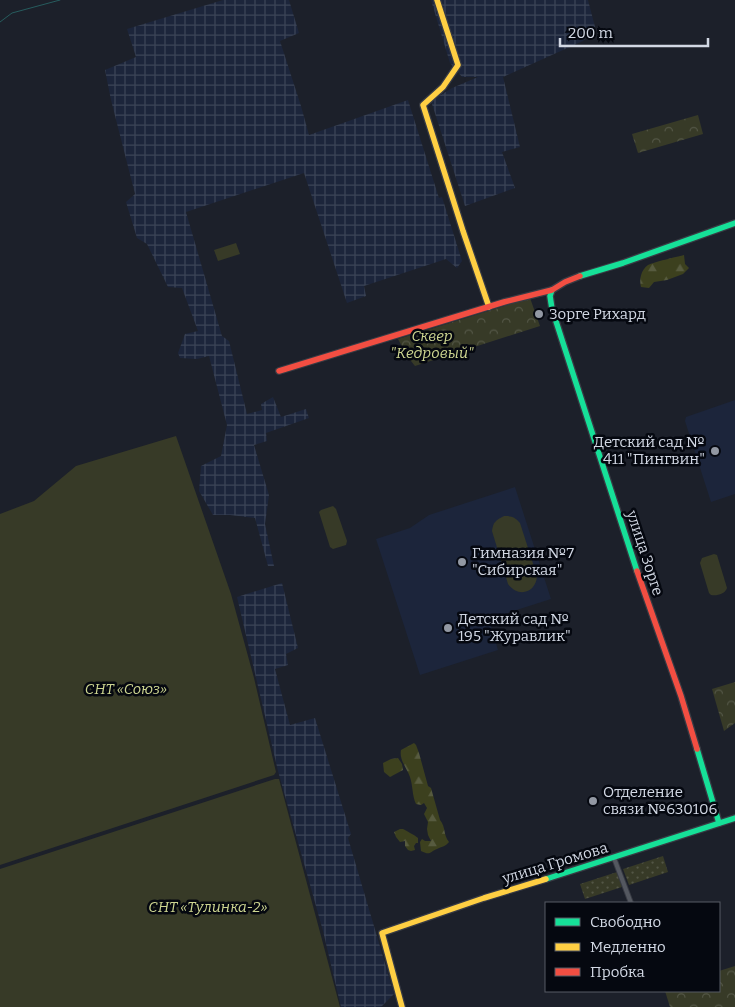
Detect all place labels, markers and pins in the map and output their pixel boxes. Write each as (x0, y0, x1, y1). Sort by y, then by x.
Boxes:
place label: Зорге Рихард (549, 305, 646, 323)
marker: Зорге Рихард (533, 308, 545, 320)
place label: Детский сад № 411 "Пингвин" (594, 433, 705, 468)
marker: Детский сад № 411 "Пингвин" (709, 445, 721, 457)
place label: Гимназия №7 "Сибирская" (472, 544, 575, 579)
marker: Гимназия №7 "Сибирская" (456, 556, 468, 568)
place label: Детский сад № 195 "Журавлик" (458, 610, 571, 645)
marker: Детский сад № 195 "Журавлик" (442, 622, 454, 634)
place label: Отделение связи №630106 (603, 783, 718, 818)
marker: Отделение связи №630106 (587, 795, 599, 807)

